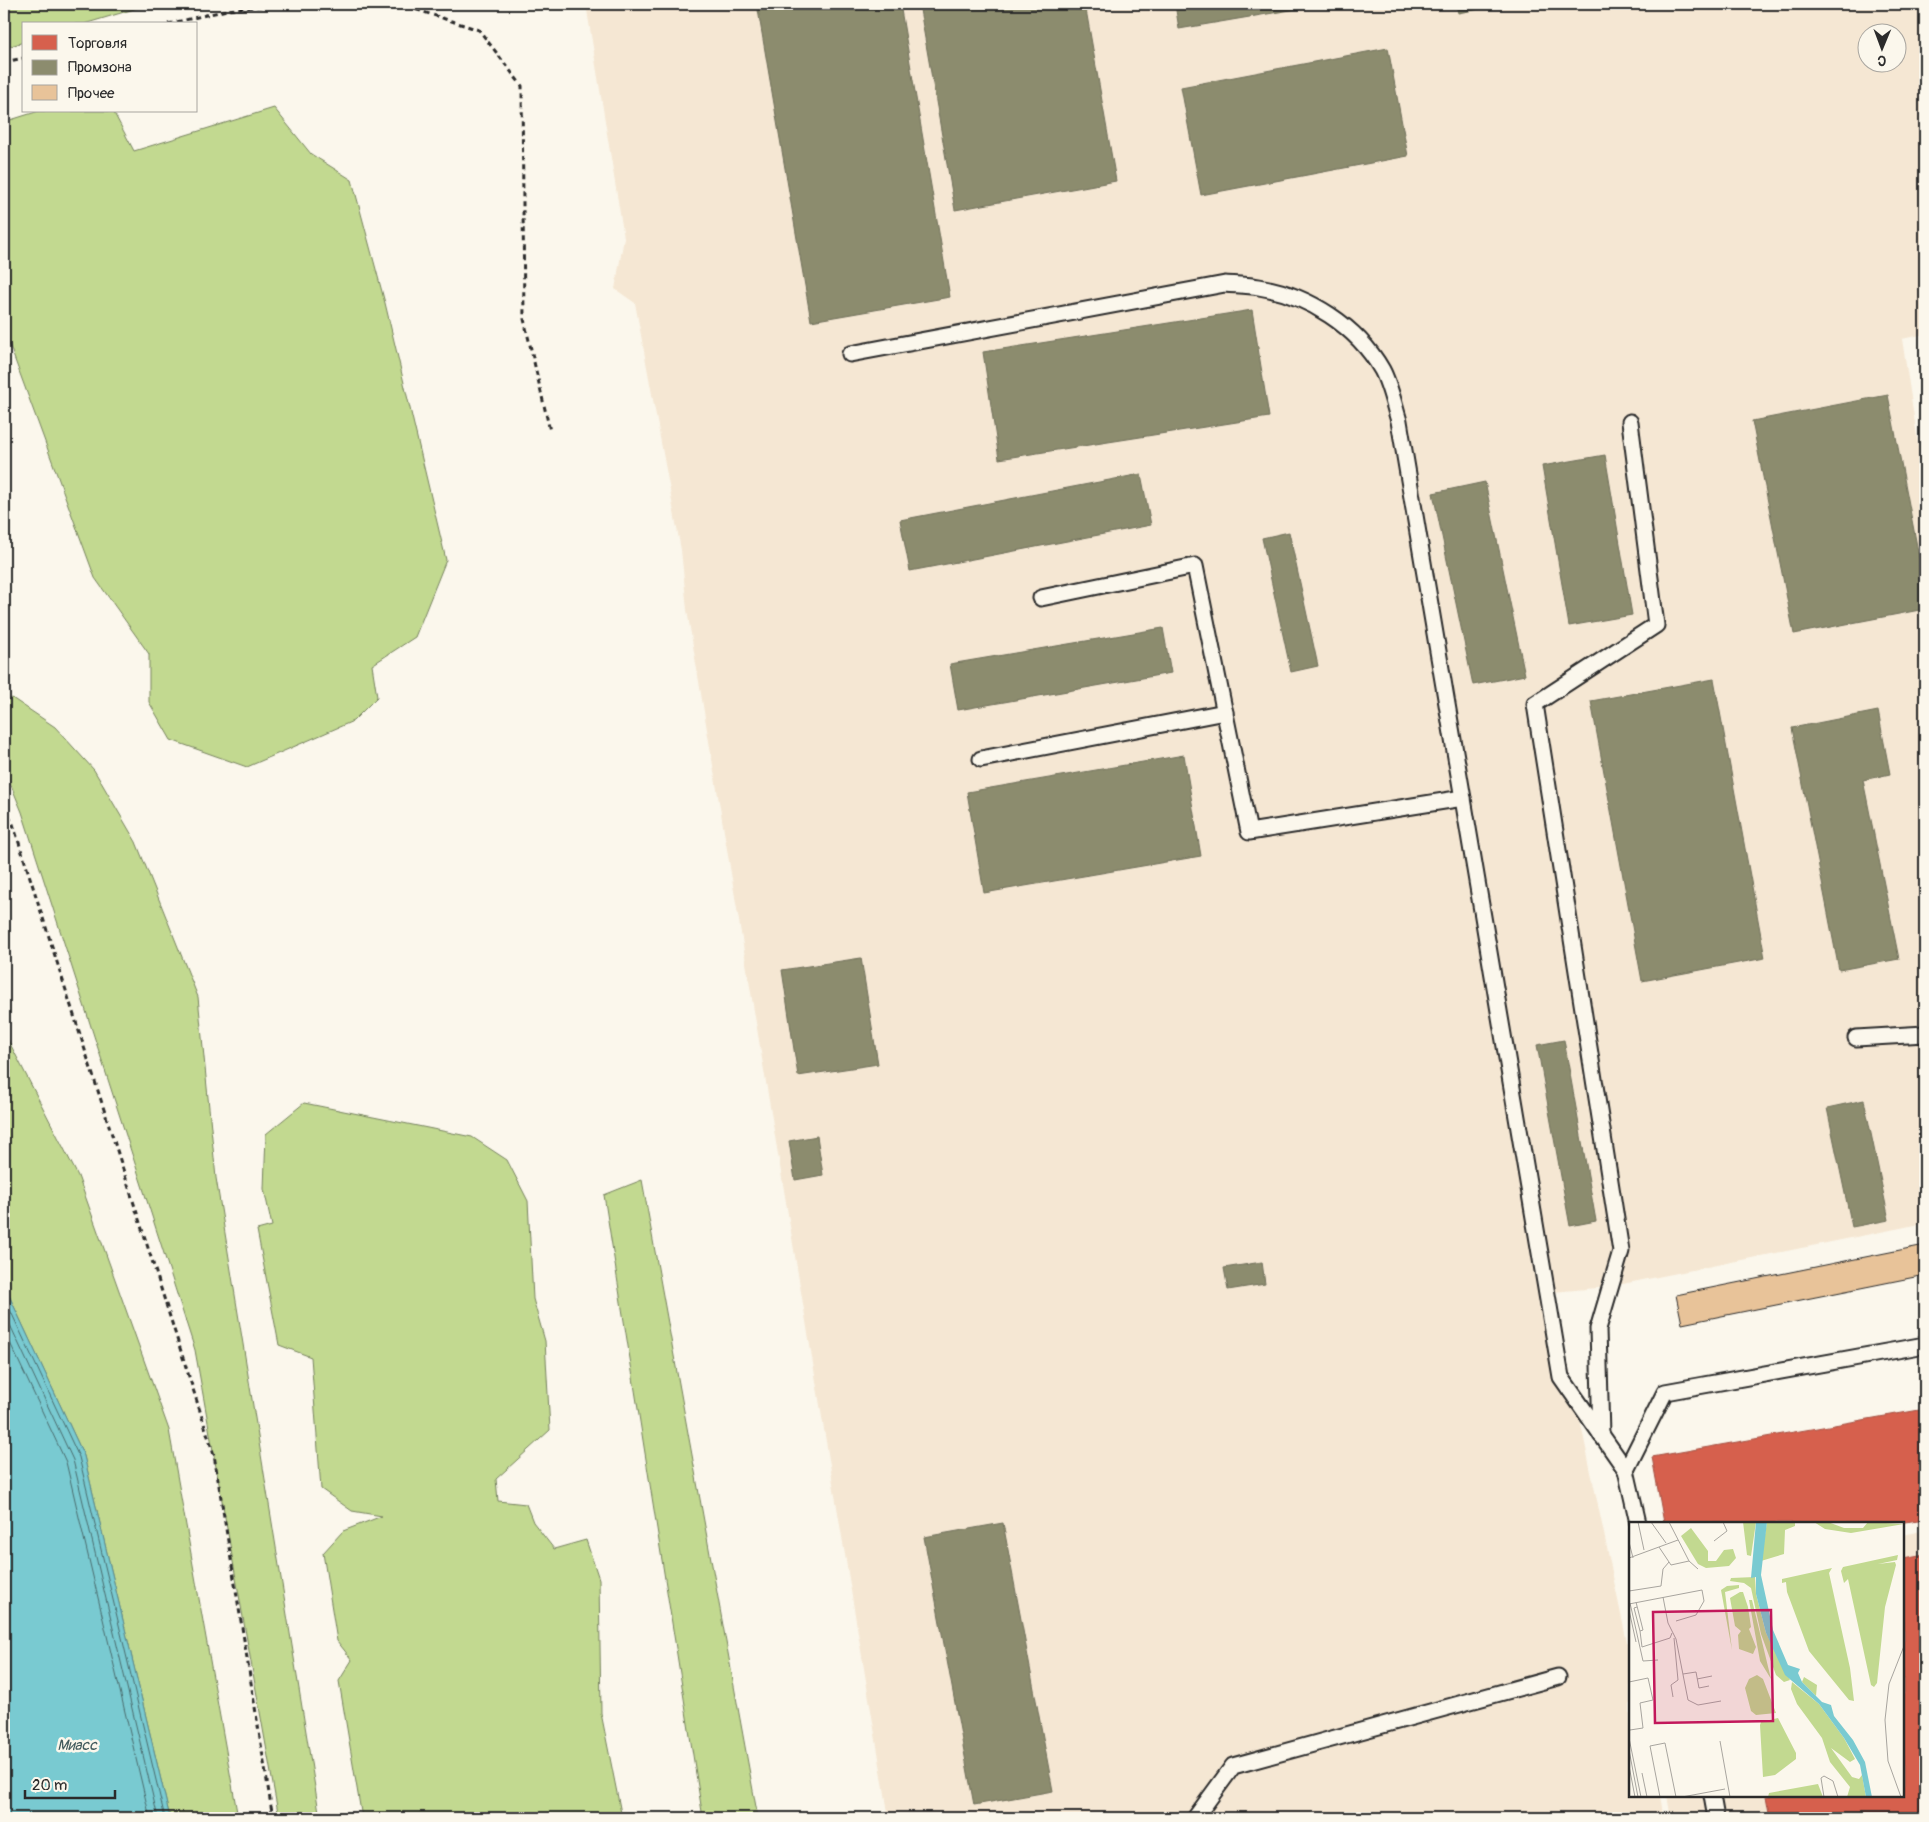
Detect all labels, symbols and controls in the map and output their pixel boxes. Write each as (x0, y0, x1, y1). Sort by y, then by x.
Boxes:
legend (22, 22, 198, 112)
north arrow (1856, 22, 1906, 72)
text: Торговля (68, 34, 127, 53)
text: С (1877, 52, 1886, 69)
text: Промзона (68, 58, 132, 77)
text: Прочее (68, 84, 115, 103)
inset map (1629, 1522, 1904, 1797)
water label: Миасс (57, 1736, 98, 1755)
scale bar (25, 1767, 115, 1799)
text: 20 m (32, 1776, 67, 1795)

